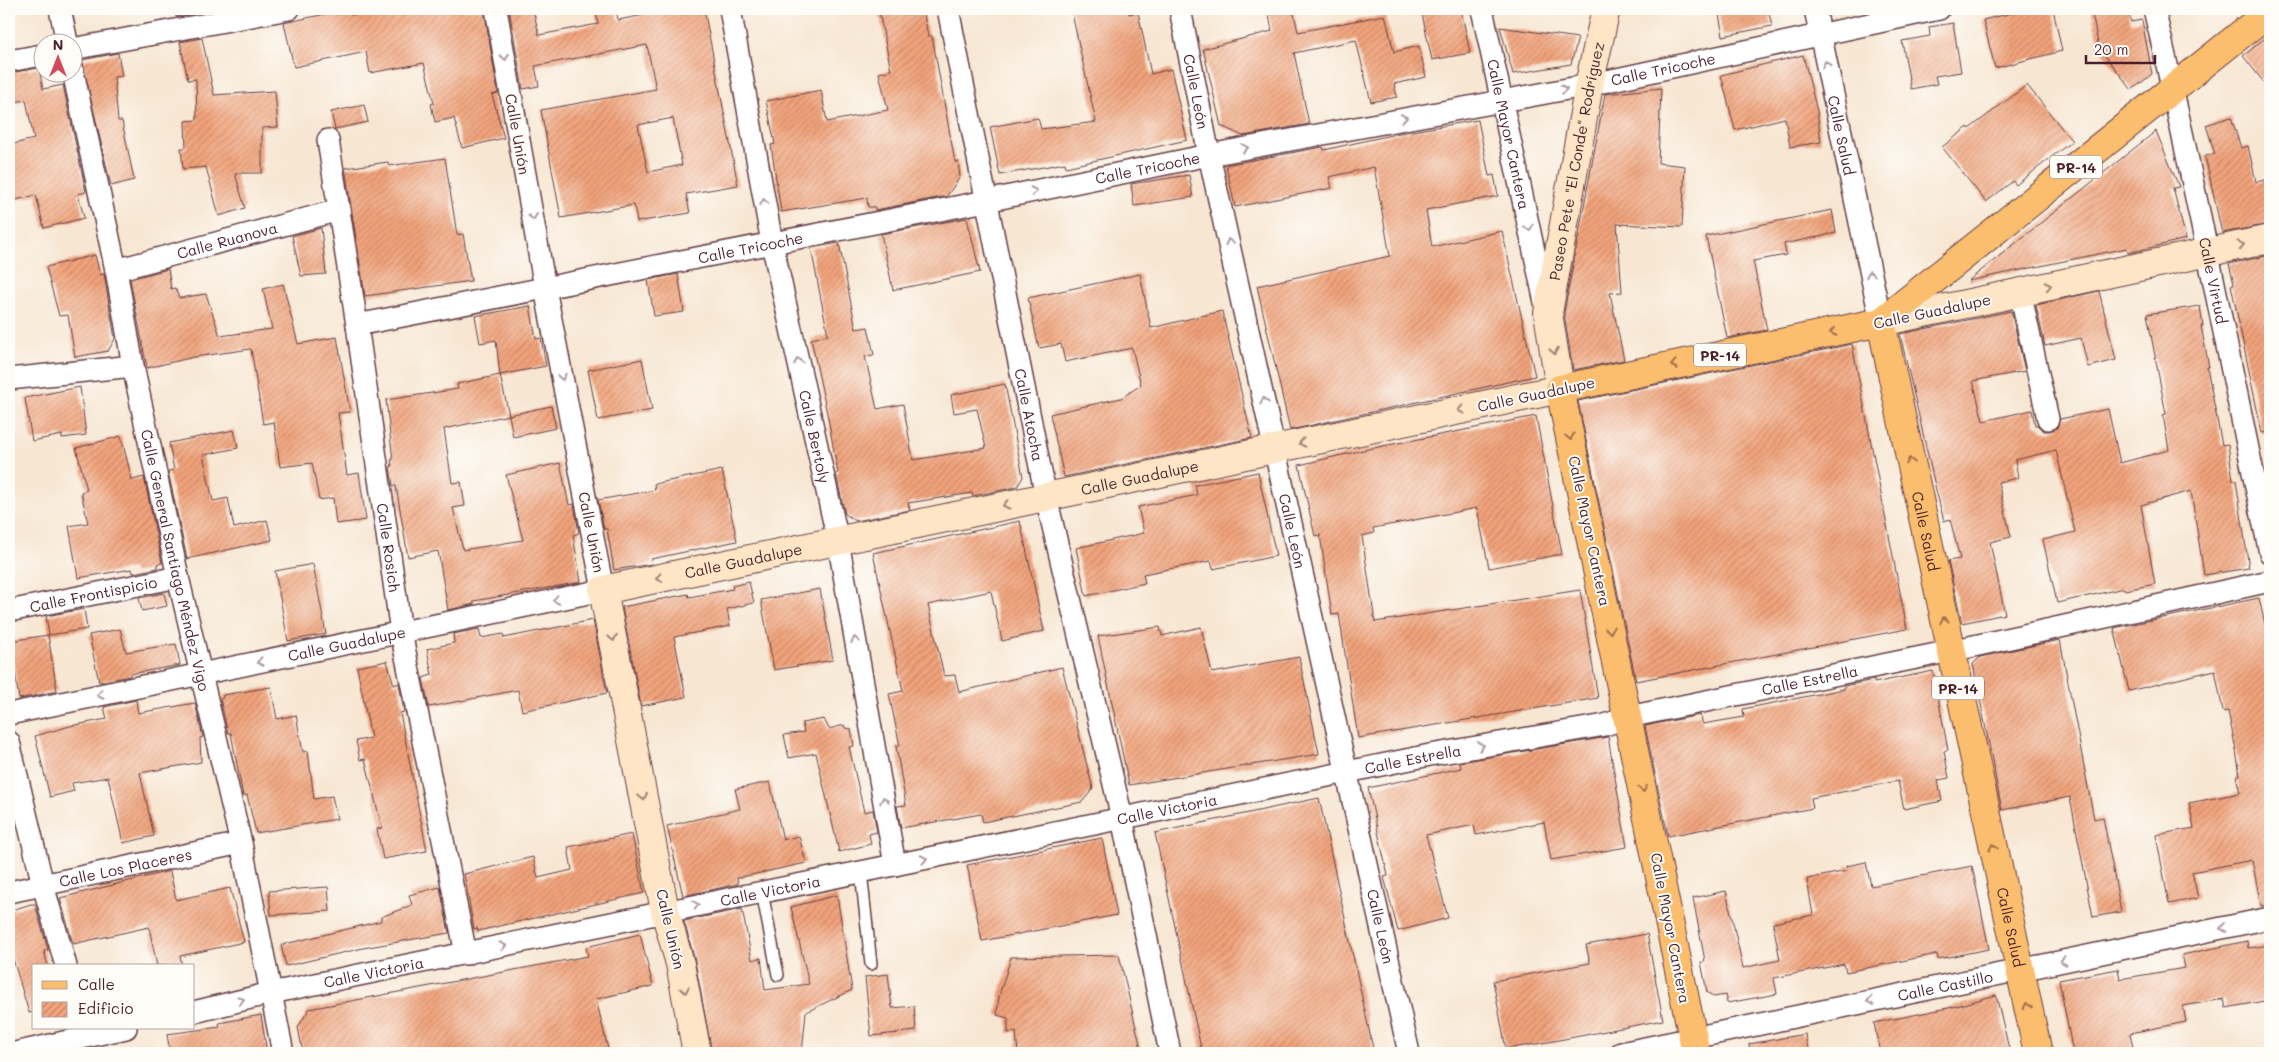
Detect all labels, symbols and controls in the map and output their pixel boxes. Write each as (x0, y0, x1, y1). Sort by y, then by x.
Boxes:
north arrow (32, 32, 82, 82)
scale bar (2086, 32, 2155, 64)
text: N (53, 35, 63, 54)
text: 20 m (2094, 39, 2128, 59)
street label: Paseo Pete "El Conde" Rodríguez (1544, 40, 1608, 282)
street label: Calle Tricoche (1609, 48, 1717, 90)
one-way arrow (499, 52, 509, 61)
street label: Calle León (1179, 52, 1214, 131)
street label: Calle Mayor Cantera (1483, 57, 1535, 211)
one-way arrow (1821, 59, 1832, 68)
one-way arrow (1560, 85, 1569, 95)
street label: Calle Unión (501, 92, 535, 176)
street label: Calle Salud (1823, 94, 1860, 177)
one-way arrow (1400, 114, 1409, 124)
one-way arrow (1240, 143, 1249, 154)
street label: Calle Tricoche (1093, 147, 1202, 188)
road number: PR-14 (2050, 156, 2102, 178)
one-way arrow (1030, 187, 1039, 197)
one-way arrow (760, 197, 770, 206)
one-way arrow (527, 212, 537, 221)
street label: Calle Ruanova (175, 217, 280, 263)
one-way arrow (1523, 223, 1534, 232)
street label: Calle Tricoche (696, 227, 805, 268)
street label: Calle Virtud (2195, 235, 2232, 326)
one-way arrow (1224, 238, 1235, 247)
one-way arrow (2237, 240, 2246, 251)
one-way arrow (1866, 270, 1876, 278)
one-way arrow (2044, 282, 2053, 292)
street label: Calle Guadalupe (1871, 289, 1993, 333)
one-way arrow (1828, 326, 1837, 337)
road number: PR-14 (1694, 344, 1746, 366)
one-way arrow (1548, 347, 1558, 356)
one-way arrow (793, 356, 804, 365)
one-way arrow (1669, 359, 1678, 370)
street label: Calle Atocha (1010, 367, 1049, 463)
one-way arrow (557, 372, 567, 381)
street label: Calle Guadalupe (1475, 372, 1597, 416)
street label: Calle Bertoly (795, 388, 835, 485)
one-way arrow (1259, 397, 1270, 405)
one-way arrow (1457, 404, 1466, 414)
street label: Calle General Santiago Méndez Vigo (137, 427, 215, 693)
one-way arrow (1564, 432, 1575, 441)
one-way arrow (1298, 437, 1307, 448)
street label: Calle Mayor Cantera (1564, 454, 1616, 608)
street label: Calle Guadalupe (1079, 455, 1200, 499)
one-way arrow (1905, 456, 1916, 465)
street label: Calle Unión (574, 490, 610, 574)
street label: Calle Salud (1908, 490, 1944, 573)
street label: Calle León (1275, 492, 1311, 570)
one-way arrow (1002, 499, 1010, 510)
street label: Calle Rosich (373, 502, 405, 593)
street label: Calle Guadalupe (683, 538, 804, 583)
street label: Calle Frontispicio (28, 571, 159, 617)
one-way arrow (654, 572, 663, 583)
one-way arrow (551, 594, 560, 605)
one-way arrow (1939, 615, 1950, 624)
street label: Calle Guadalupe (286, 621, 407, 666)
one-way arrow (1604, 626, 1615, 634)
one-way arrow (607, 633, 617, 642)
one-way arrow (851, 636, 861, 644)
one-way arrow (255, 656, 264, 667)
street label: Calle Estrella (1760, 660, 1860, 699)
road number: PR-14 (1932, 676, 1984, 700)
one-way arrow (96, 689, 105, 700)
street label: Calle Estrella (1363, 740, 1463, 778)
one-way arrow (1477, 742, 1485, 752)
one-way arrow (1637, 785, 1647, 794)
street label: Calle Victoria (1115, 789, 1219, 829)
one-way arrow (638, 793, 648, 802)
one-way arrow (879, 796, 889, 804)
one-way arrow (1988, 843, 1999, 851)
street label: Calle Los Placeres (57, 844, 194, 891)
street label: Calle Mayor Cantera (1647, 851, 1695, 1005)
one-way arrow (920, 854, 929, 865)
street label: Calle Victoria (718, 870, 822, 911)
street label: Calle Salud (1993, 885, 2029, 969)
street label: Calle Unión (652, 887, 690, 971)
street label: Calle León (1363, 887, 1399, 966)
one-way arrow (692, 901, 701, 911)
one-way arrow (2218, 922, 2227, 932)
one-way arrow (499, 941, 507, 952)
street label: Calle Victoria (322, 952, 425, 992)
one-way arrow (2059, 955, 2068, 965)
legend (32, 964, 195, 1030)
street label: Calle Castillo (1896, 966, 1995, 1005)
text: Calle (78, 974, 115, 994)
one-way arrow (679, 986, 690, 994)
one-way arrow (237, 995, 246, 1006)
one-way arrow (1866, 995, 1874, 1005)
text: Edificio (78, 998, 134, 1018)
one-way arrow (2023, 1001, 2033, 1010)

